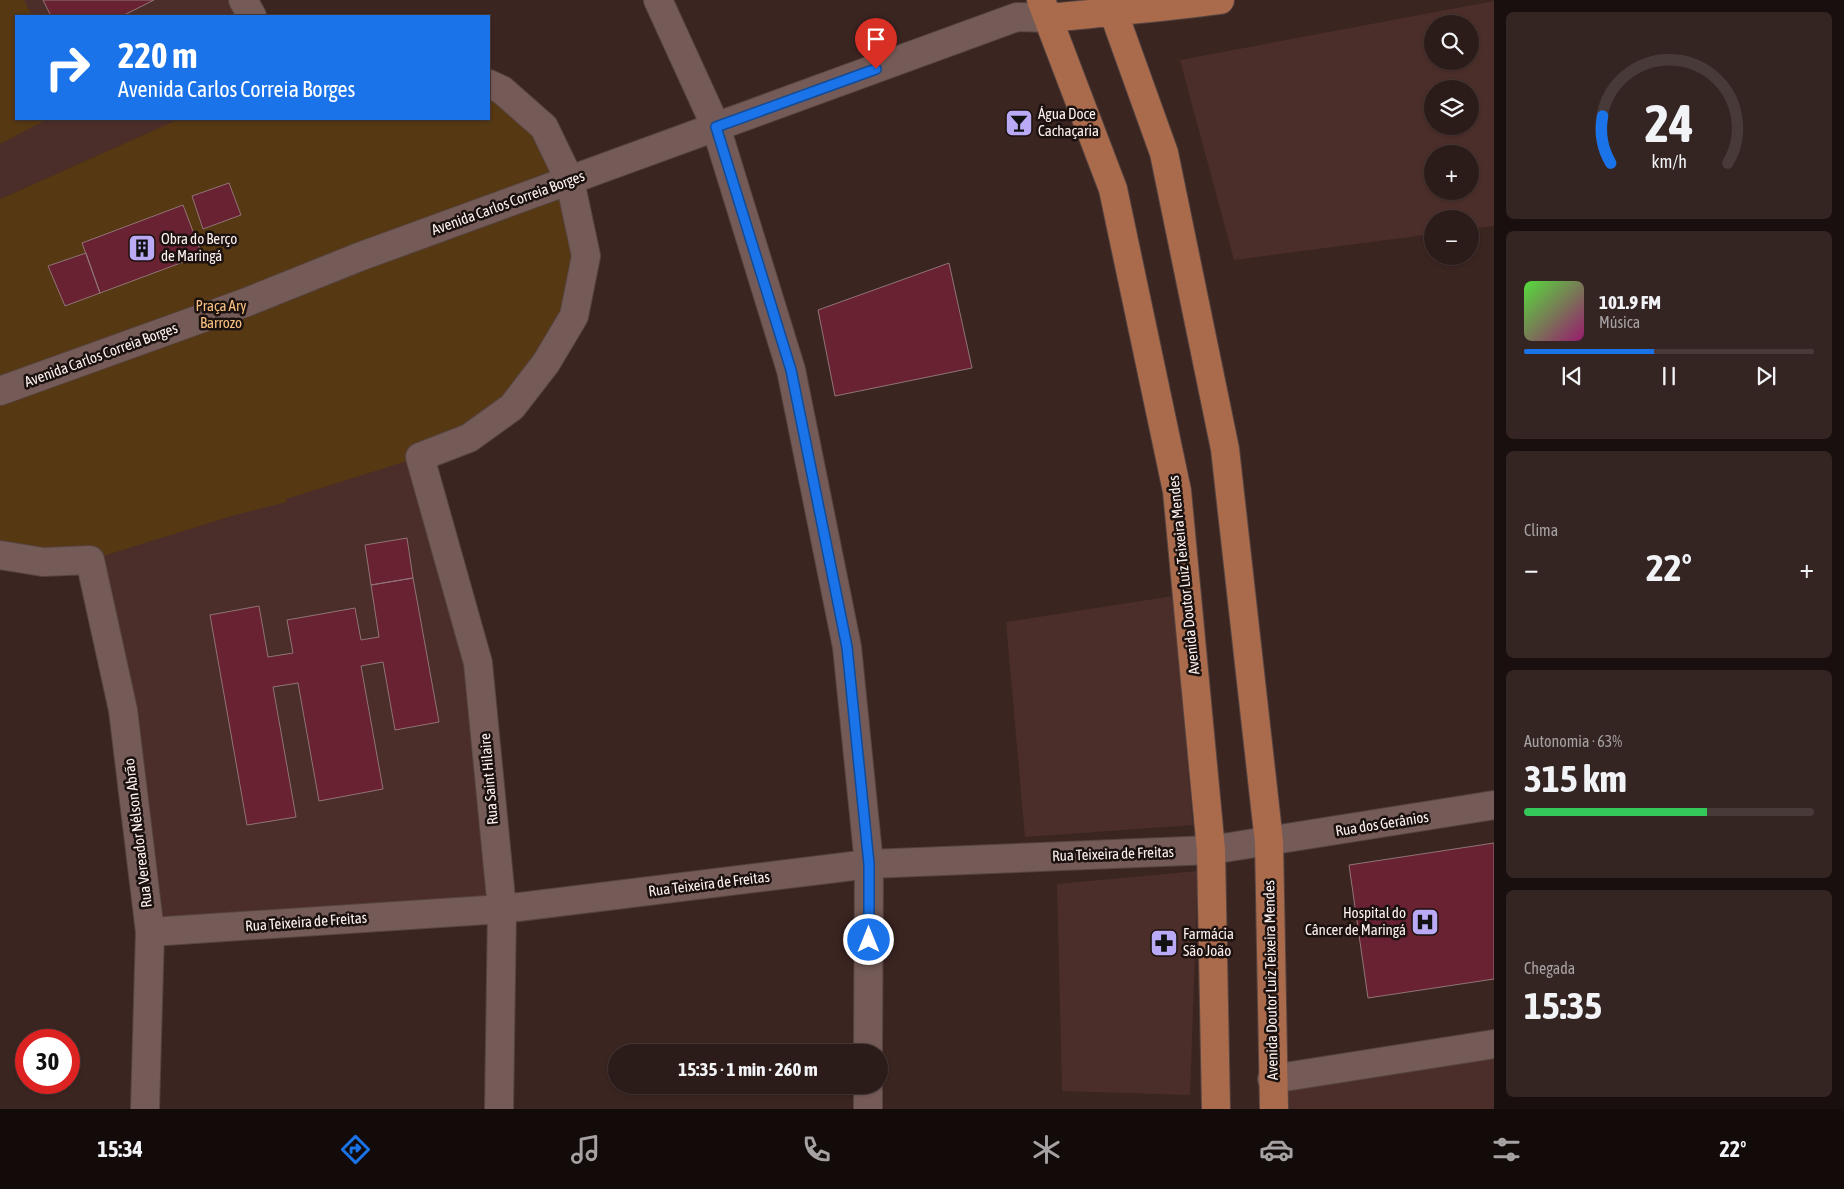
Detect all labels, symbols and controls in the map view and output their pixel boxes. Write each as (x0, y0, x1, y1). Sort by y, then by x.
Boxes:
map controls (1424, 15, 1479, 265)
button: search (1424, 15, 1479, 70)
pin (855, 18, 897, 69)
icon: arrive (862, 25, 890, 53)
icon: right (35, 35, 100, 100)
text: 220 m (118, 35, 197, 75)
text: Avenida Carlos Correia Borges (118, 76, 355, 102)
button: layers (1424, 80, 1479, 135)
text: 24 (1645, 93, 1693, 153)
place label: Água Doce Cachaçaria (1038, 105, 1099, 139)
bar icon: Água Doce Cachaçaria (1004, 108, 1034, 138)
button: + (1424, 145, 1479, 200)
text: km/h (1651, 151, 1687, 172)
street label: Avenida Carlos Correia Borges (429, 167, 587, 238)
button: − (1424, 210, 1479, 265)
place label: Obra do Berço de Maringá (161, 230, 237, 264)
building icon: Obra do Berço de Maringá (127, 233, 157, 263)
text: 101.9 FM (1599, 291, 1661, 313)
park label: Praça Ary Barrozo (196, 297, 247, 331)
text: Música (1599, 313, 1640, 331)
street label: Avenida Carlos Correia Borges (22, 319, 180, 390)
icon: previous (1558, 362, 1586, 390)
icon: pause (1655, 362, 1683, 390)
icon: next (1752, 362, 1780, 390)
street label: Avenida Doutor Luiz Teixeira Mendes (1165, 475, 1202, 675)
text: Clima (1524, 521, 1558, 539)
text: 22° (1646, 546, 1692, 589)
text: − (1524, 552, 1539, 584)
text: + (1799, 552, 1814, 584)
street label: Rua Saint Hilaire (476, 732, 501, 826)
text: Autonomia · 63% (1524, 732, 1622, 750)
street label: Rua Vereador Nélson Abrão (120, 757, 155, 909)
text: 315 km (1524, 757, 1627, 800)
street label: Rua dos Gerânios (1334, 808, 1430, 839)
street label: Rua Teixeira de Freitas (1052, 843, 1174, 864)
street label: Rua Teixeira de Freitas (647, 868, 771, 899)
street label: Avenida Doutor Luiz Teixeira Mendes (1260, 880, 1281, 1080)
place label: Hospital do Câncer de Maringá (1305, 904, 1406, 938)
hospital icon: Hospital do Câncer de Maringá (1410, 907, 1440, 937)
street label: Rua Teixeira de Freitas (244, 909, 367, 934)
position arrow (842, 913, 894, 965)
place label: Farmácia São João (1183, 925, 1234, 959)
pharmacy icon: Farmácia São João (1149, 928, 1179, 958)
text: Chegada (1524, 959, 1575, 977)
text: 15:35 (1524, 984, 1602, 1027)
speed limit sign: 30 (15, 1029, 80, 1094)
text: 15:35 · 1 min · 260 m (678, 1058, 818, 1080)
icon: directions (338, 1132, 373, 1167)
icon: music (568, 1132, 603, 1167)
icon: phone (799, 1132, 834, 1167)
icon: climate (1029, 1132, 1064, 1167)
icon: car (1259, 1132, 1294, 1167)
icon: filters (1489, 1132, 1524, 1167)
text: 15:34 (98, 1136, 143, 1162)
text: 22° (1720, 1136, 1746, 1162)

